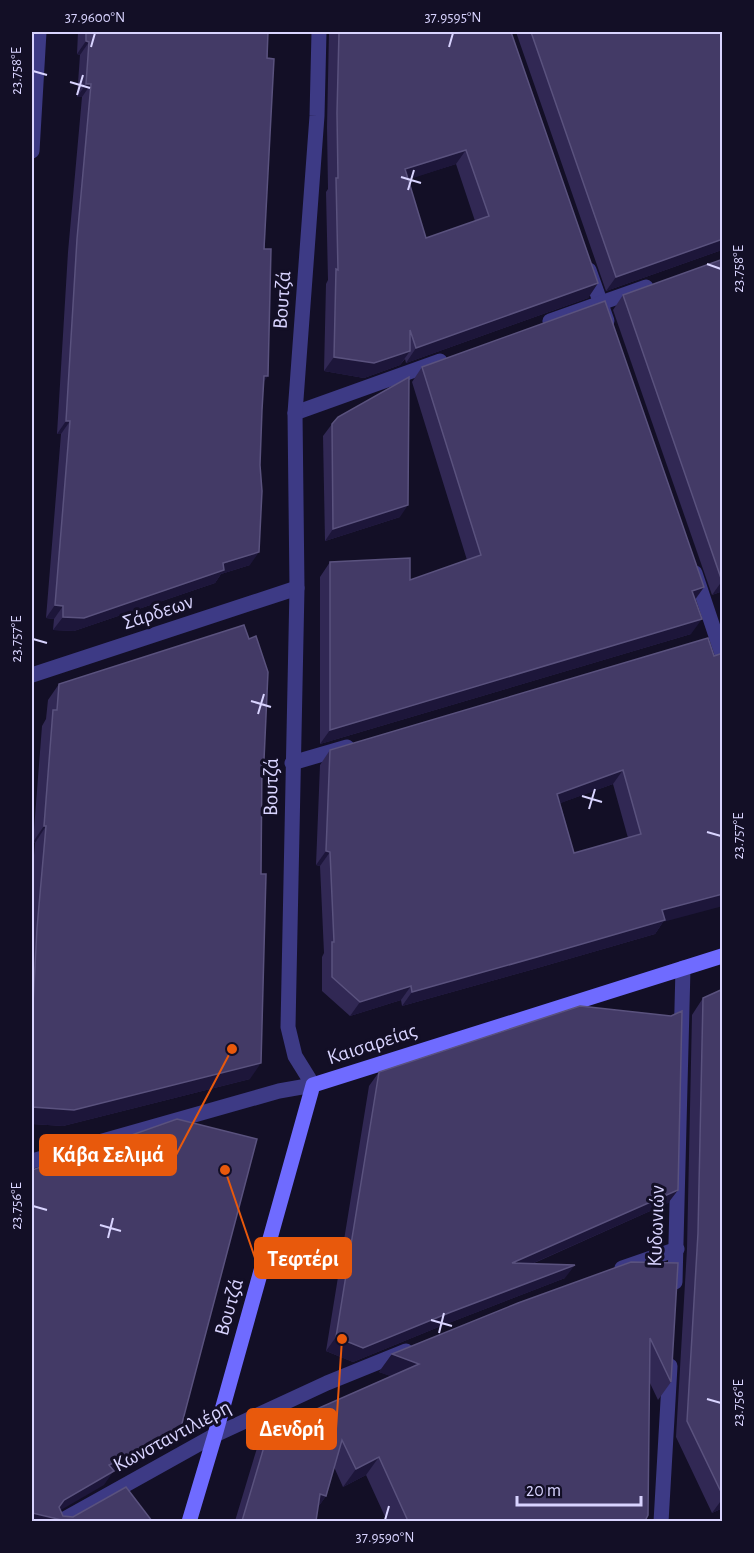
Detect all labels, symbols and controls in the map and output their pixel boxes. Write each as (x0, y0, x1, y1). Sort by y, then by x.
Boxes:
text: 37.9600°N (65, 10, 125, 25)
text: 37.9595°N (424, 10, 482, 25)
text: 23.758°E (9, 47, 24, 95)
text: 23.758°E (731, 245, 746, 293)
street label: Βουτζά (269, 270, 295, 330)
street label: Σάρδεων (120, 591, 196, 633)
text: 23.757°E (9, 616, 24, 662)
street label: Βουτζά (260, 758, 282, 816)
text: 23.757°E (731, 813, 746, 859)
street label: Καισαρείας (325, 1020, 419, 1068)
callout: Κάβα Σελιμά (40, 1135, 176, 1175)
text: Κάβα Σελιμά (52, 1144, 164, 1166)
text: 23.756°E (9, 1182, 24, 1230)
street label: Κυδωνιών (644, 1185, 668, 1267)
callout: Τεφτέρι (255, 1238, 351, 1278)
text: Τεφτέρι (267, 1248, 339, 1270)
street label: Βουτζά (211, 1276, 247, 1338)
text: 23.756°E (731, 1379, 746, 1427)
street label: Κωνσταντιλιέρη (110, 1396, 234, 1476)
callout: Δενδρή (247, 1409, 336, 1449)
text: Δενδρή (259, 1418, 325, 1440)
scale bar (517, 1469, 642, 1507)
text: 20 m (526, 1482, 561, 1500)
text: 37.9590°N (356, 1530, 414, 1545)

